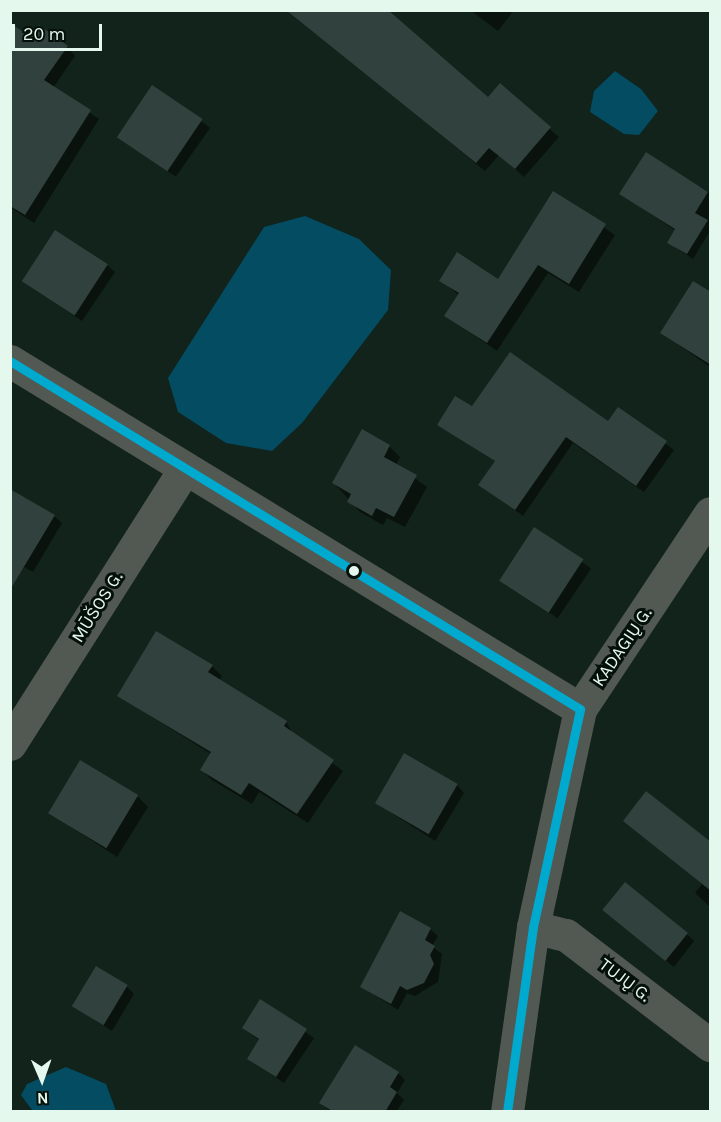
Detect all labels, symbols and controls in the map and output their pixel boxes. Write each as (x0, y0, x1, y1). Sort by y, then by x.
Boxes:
scale bar (15, 12, 105, 50)
text: 20 m (23, 23, 65, 45)
unlabelled marker (348, 565, 360, 577)
street label: MŪŠOS G. (67, 568, 127, 646)
street label: KADAGIŲ G. (588, 603, 656, 691)
street label: TUJŲ G. (595, 954, 655, 1006)
north arrow (12, 1050, 72, 1110)
text: N (37, 1089, 49, 1108)

